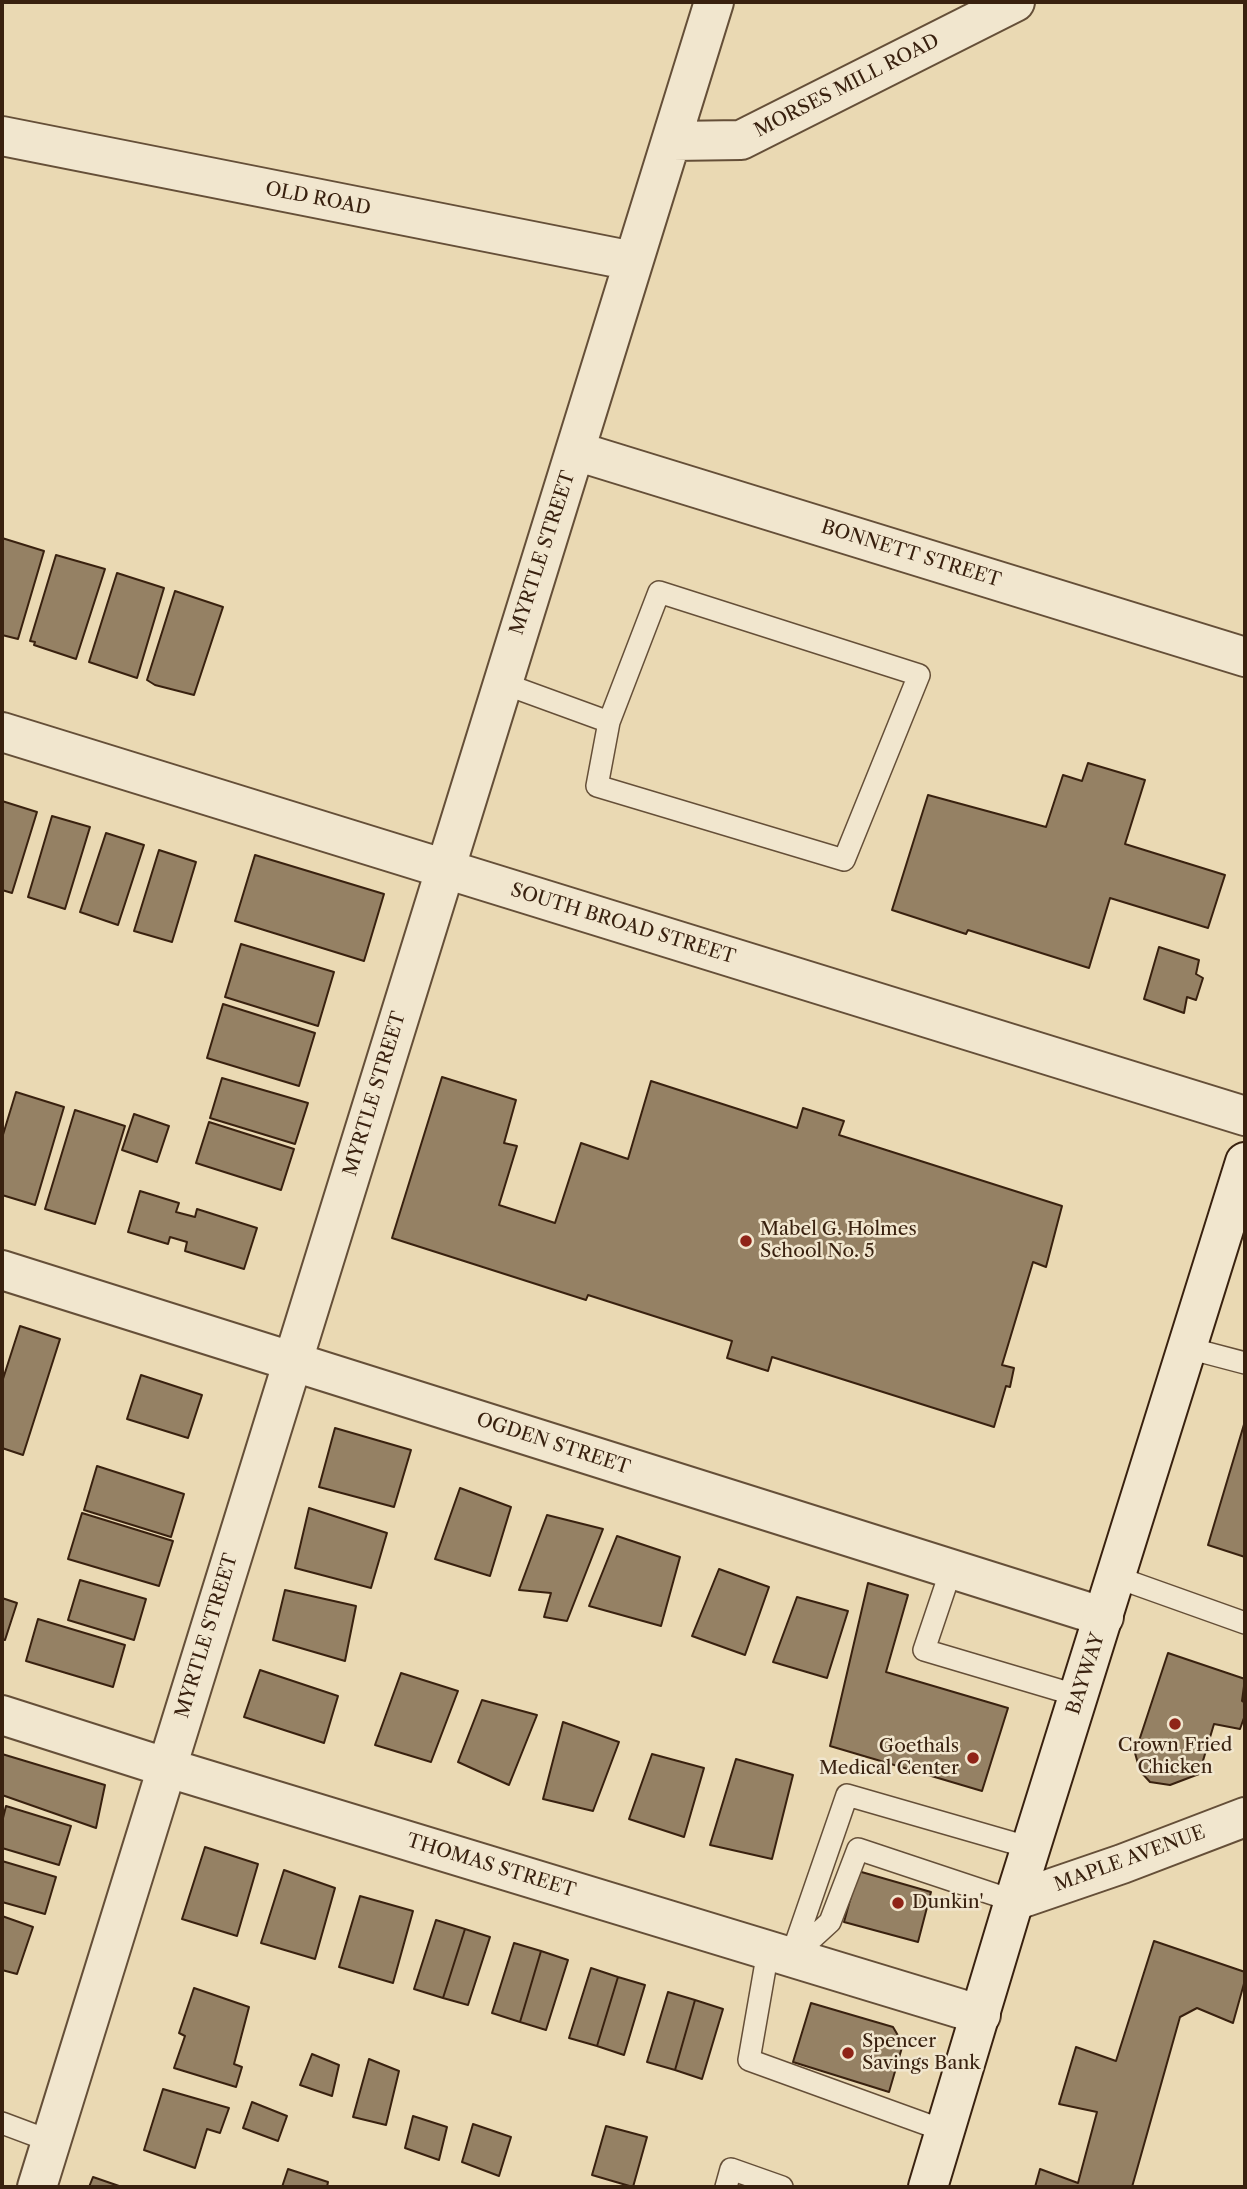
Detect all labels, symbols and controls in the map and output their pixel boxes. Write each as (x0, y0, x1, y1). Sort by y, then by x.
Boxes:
street label: MORSES MILL ROAD (751, 30, 943, 142)
street label: OLD ROAD (263, 178, 373, 220)
street label: MYRTLE STREET (506, 468, 580, 638)
street label: BONNETT STREET (818, 516, 1004, 592)
street label: SOUTH BROAD STREET (508, 879, 738, 969)
street label: MYRTLE STREET (339, 1009, 411, 1179)
place label: Mabel G. Holmes School No. 5 (760, 1219, 917, 1263)
marker: Mabel G. Holmes School No. 5 (738, 1233, 754, 1249)
street label: OGDEN STREET (473, 1408, 633, 1480)
street label: MYRTLE STREET (171, 1551, 243, 1721)
street label: BAYWAY (1062, 1630, 1110, 1718)
marker: Crown Fried Chicken (1167, 1716, 1183, 1732)
place label: Crown Fried Chicken (1118, 1735, 1232, 1779)
place label: Goethals Medical Center (819, 1736, 959, 1780)
marker: Goethals Medical Center (965, 1750, 981, 1766)
street label: MAPLE AVENUE (1051, 1821, 1209, 1897)
street label: THOMAS STREET (404, 1829, 578, 1903)
place label: Dunkin' (912, 1892, 983, 1914)
marker: Dunkin' (890, 1895, 906, 1911)
place label: Spencer Savings Bank (862, 2031, 980, 2075)
marker: Spencer Savings Bank (840, 2045, 856, 2061)

